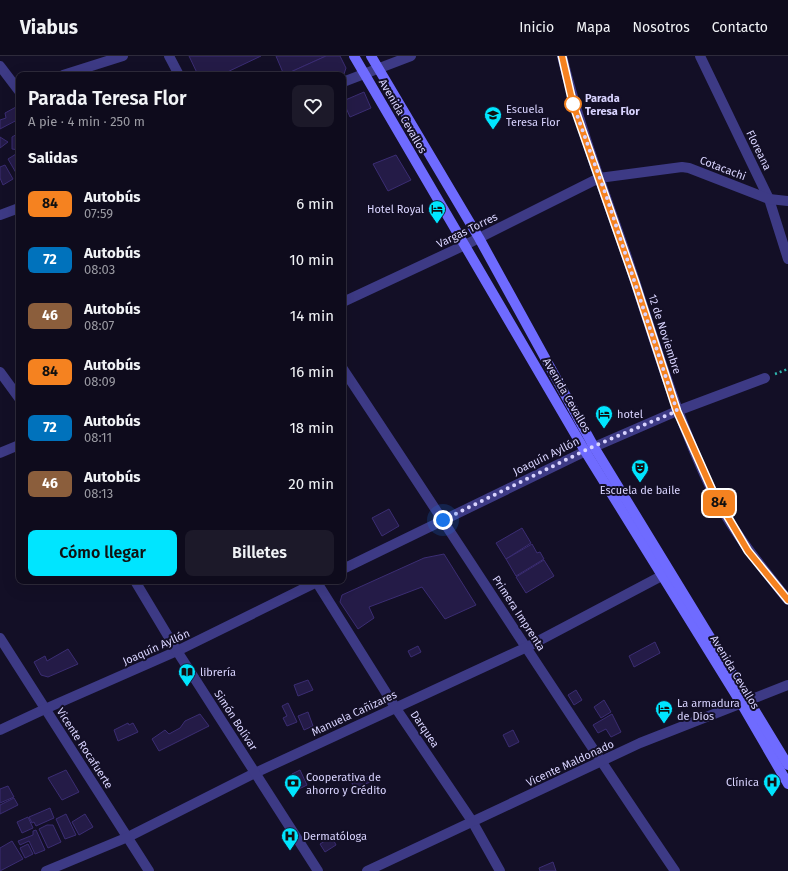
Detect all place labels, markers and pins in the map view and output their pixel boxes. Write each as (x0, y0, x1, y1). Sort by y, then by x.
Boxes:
place label: Parada Teresa Flor (585, 92, 640, 118)
marker: Parada Teresa Flor (564, 95, 582, 113)
place label: Escuela Teresa Flor (506, 103, 561, 129)
school or university icon: Escuela Teresa Flor (483, 105, 503, 130)
hotel icon: Hotel Royal (427, 199, 447, 224)
place label: Hotel Royal (367, 203, 424, 216)
hotel icon: hotel (594, 404, 614, 429)
place label: hotel (617, 408, 643, 421)
theatre icon: Escuela de baile (630, 458, 650, 483)
place label: Escuela de baile (600, 484, 680, 497)
library icon: librería (177, 662, 197, 687)
place label: librería (200, 666, 236, 679)
place label: La armadura de Dios (677, 697, 740, 723)
hotel icon: La armadura de Dios (654, 699, 674, 724)
place label: Cooperativa de ahorro y Crédito (306, 771, 387, 797)
hospital icon: Clínica (762, 772, 782, 797)
bank icon: Cooperativa de ahorro y Crédito (283, 773, 303, 798)
place label: Clínica (726, 776, 759, 789)
hospital icon: Dermatóloga (280, 826, 300, 851)
place label: Dermatóloga (303, 830, 367, 843)

